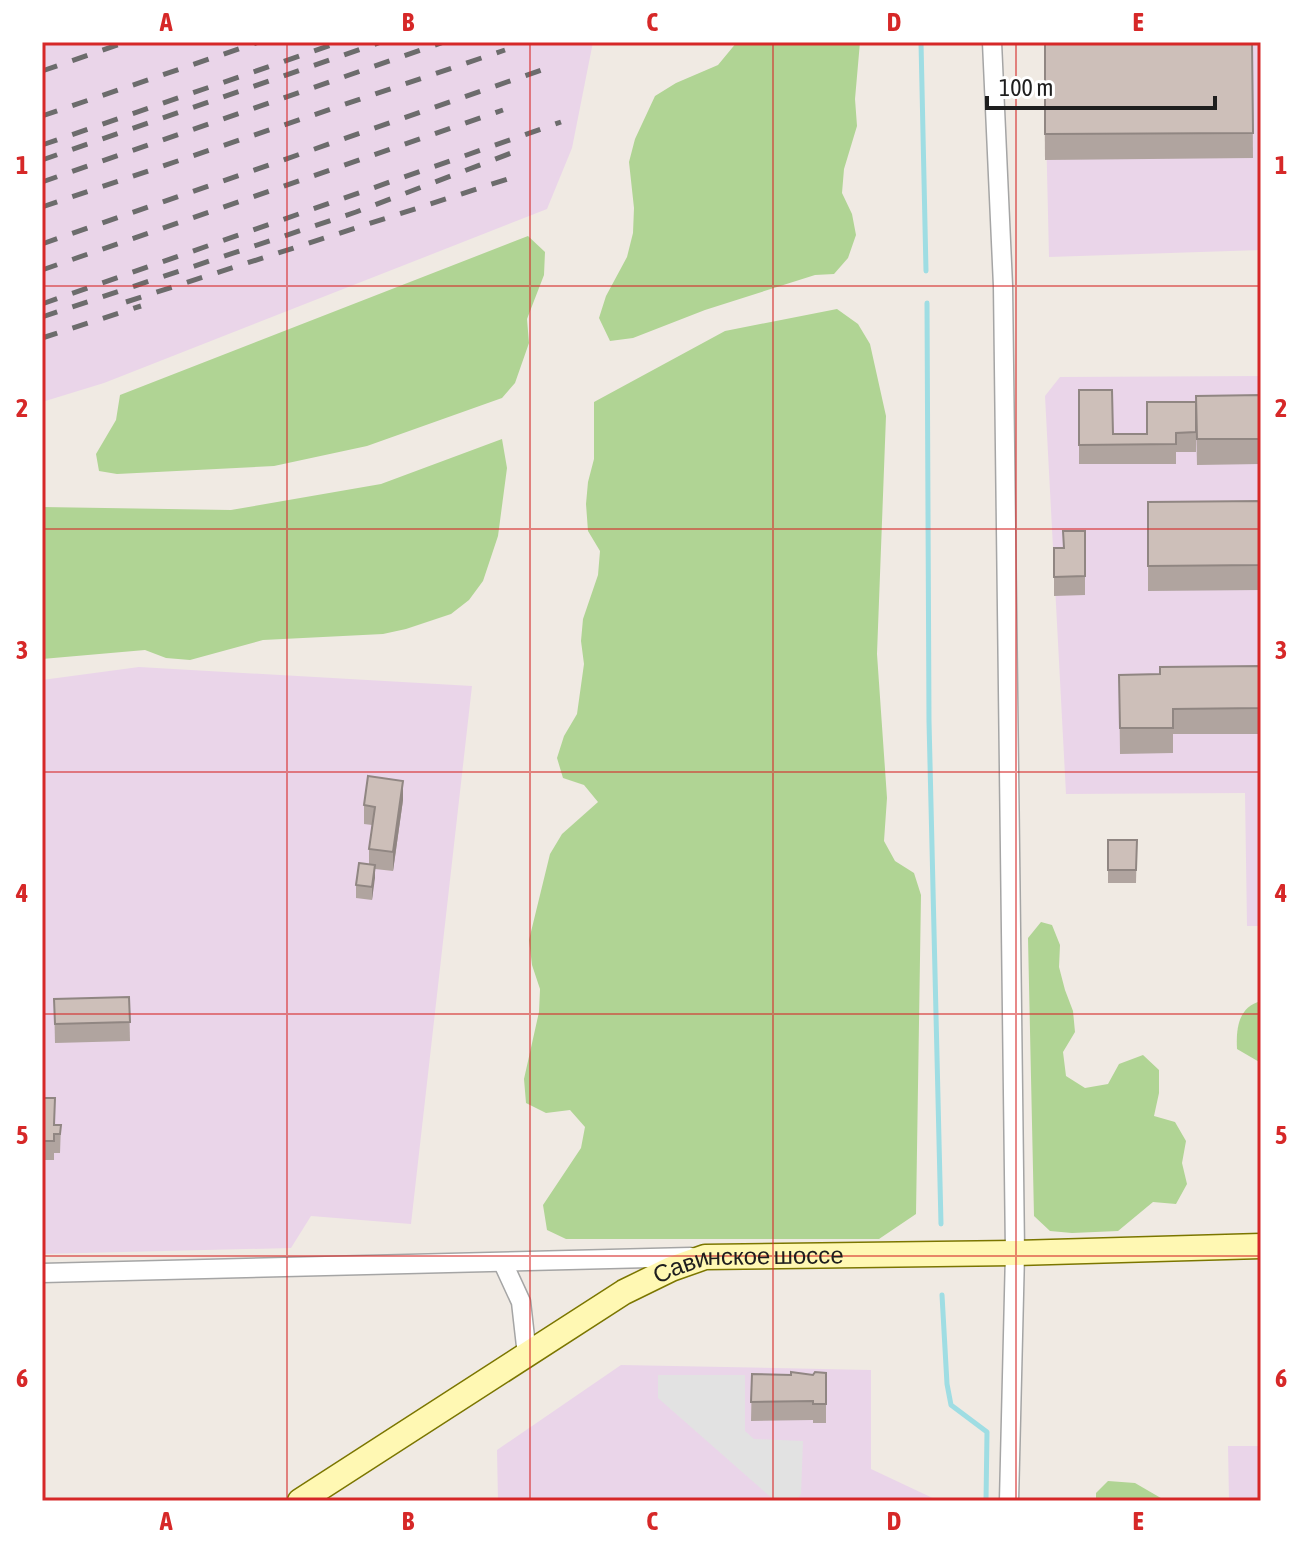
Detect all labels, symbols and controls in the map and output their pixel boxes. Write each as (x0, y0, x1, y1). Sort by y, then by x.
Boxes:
text: A (159, 7, 173, 37)
text: B (402, 7, 415, 37)
text: C (646, 7, 658, 37)
text: D (887, 7, 901, 37)
text: E (1132, 7, 1144, 37)
scale bar (987, 60, 1215, 110)
text: 100 m (999, 74, 1053, 101)
text: 1 (16, 150, 28, 180)
text: 1 (1275, 150, 1287, 180)
text: 2 (16, 393, 28, 423)
text: 2 (1275, 393, 1287, 423)
text: 3 (16, 635, 28, 665)
text: 3 (1275, 635, 1287, 665)
text: 4 (15, 878, 28, 908)
text: 4 (1274, 878, 1287, 908)
text: 5 (16, 1120, 28, 1150)
text: 5 (1275, 1120, 1287, 1150)
street label: Савинское шоссе (648, 1241, 844, 1289)
text: 6 (16, 1363, 28, 1393)
text: 6 (1275, 1363, 1287, 1393)
text: A (159, 1506, 173, 1536)
text: B (402, 1506, 415, 1536)
text: C (646, 1506, 658, 1536)
text: D (887, 1506, 901, 1536)
text: E (1132, 1506, 1144, 1536)

